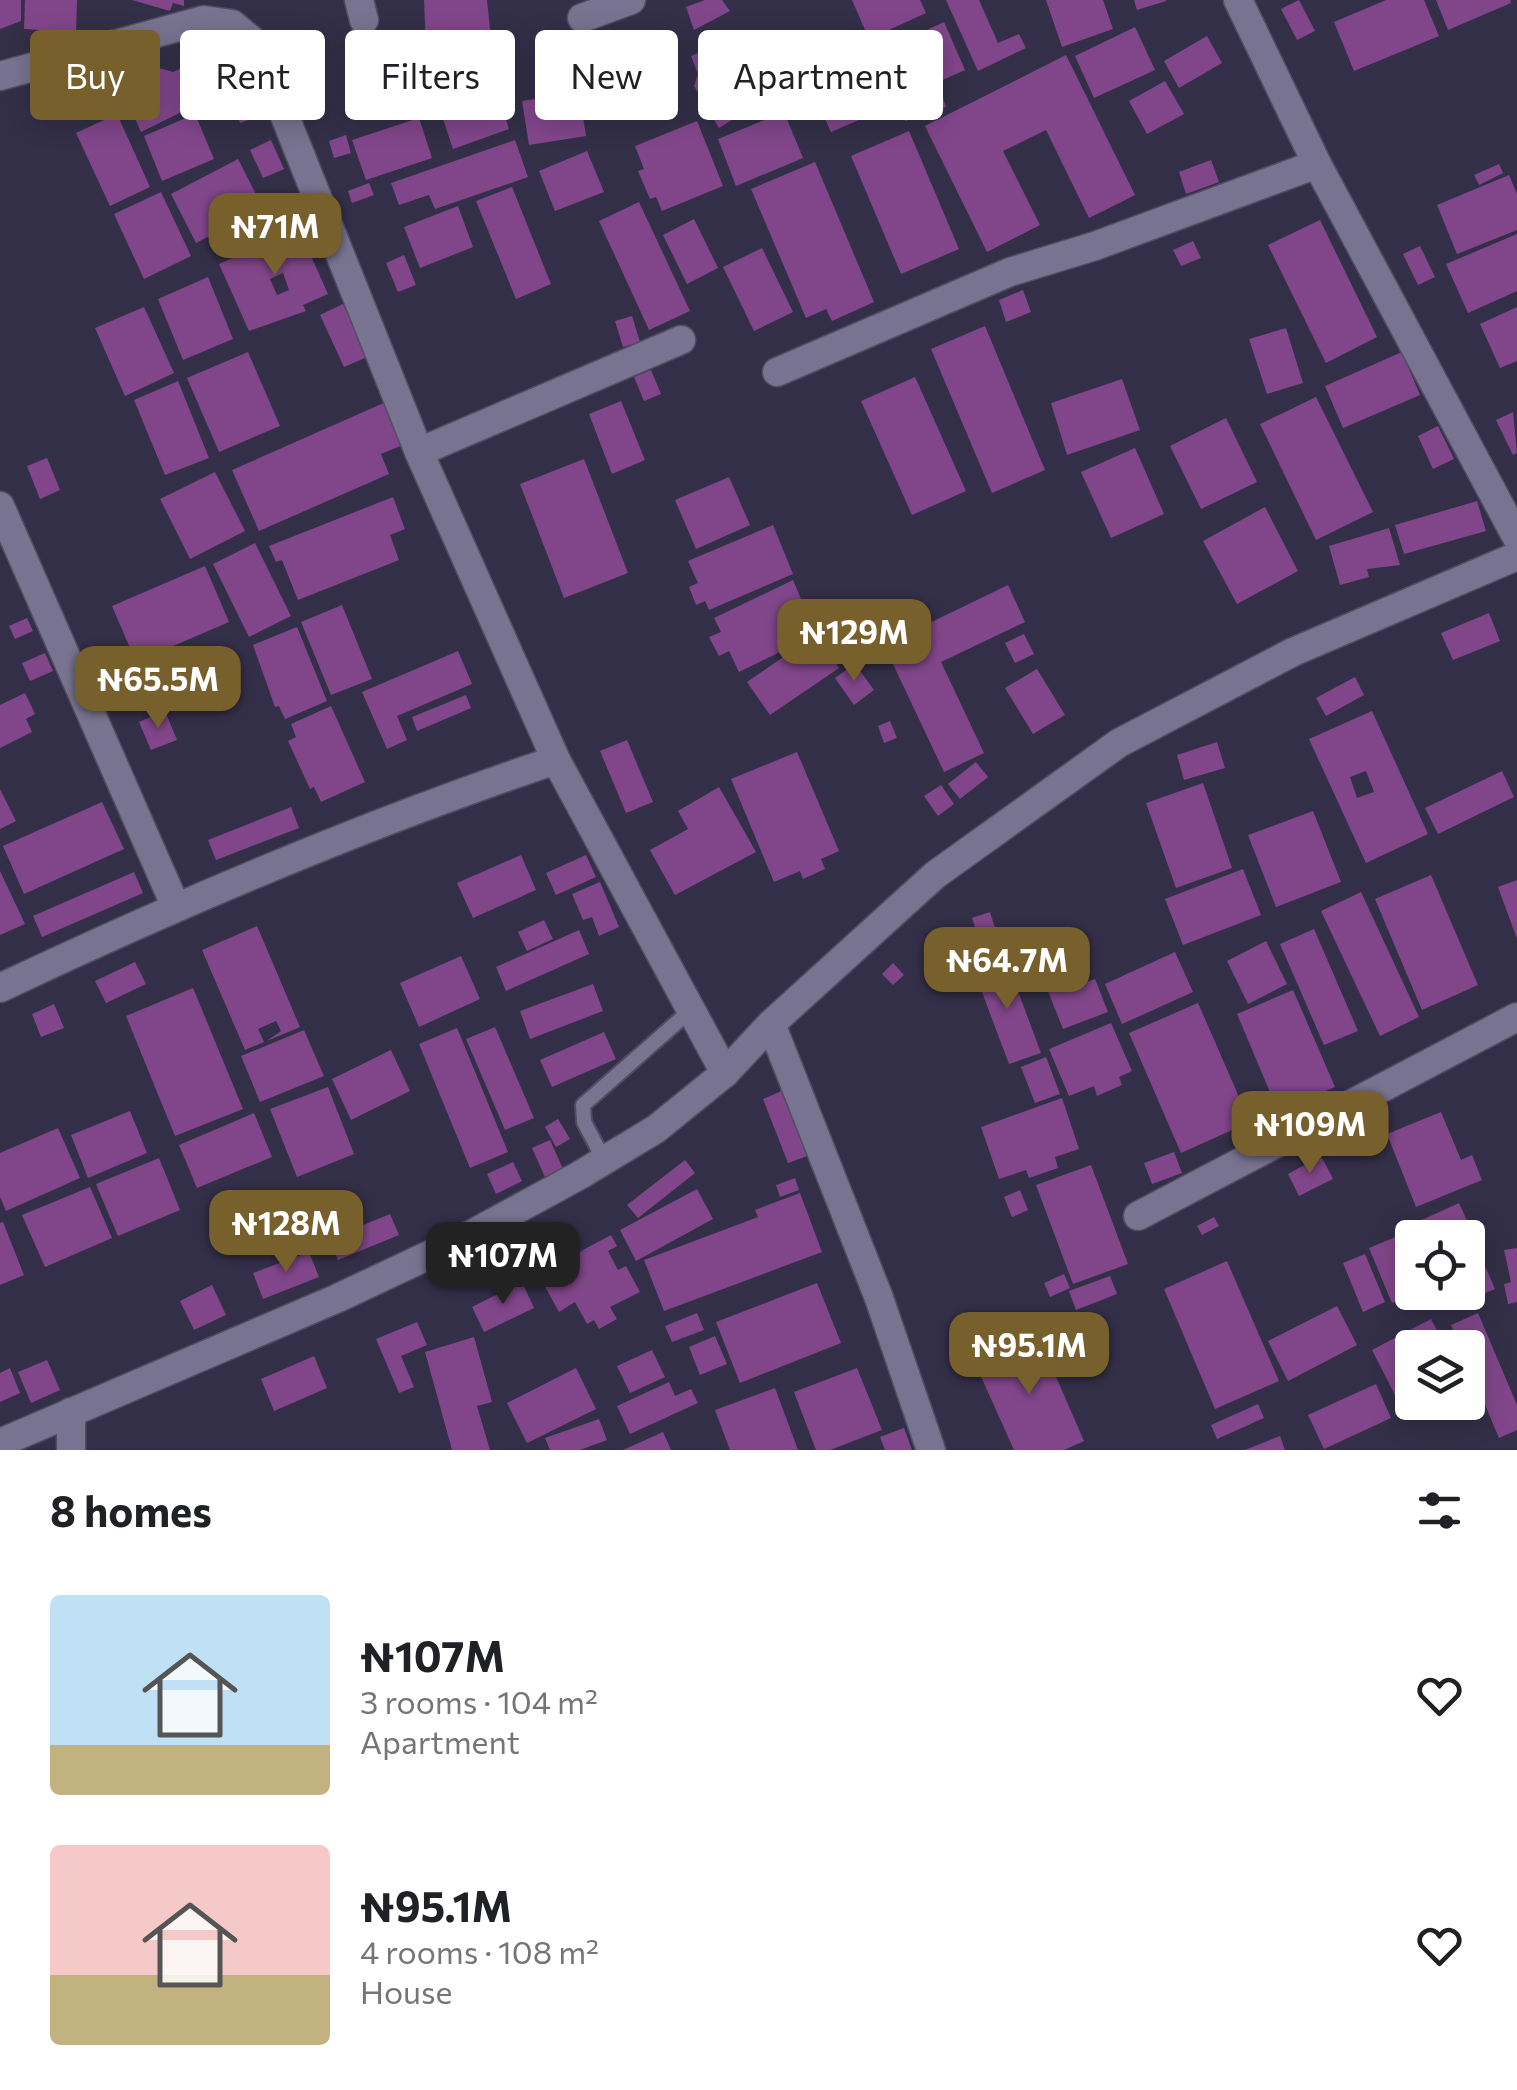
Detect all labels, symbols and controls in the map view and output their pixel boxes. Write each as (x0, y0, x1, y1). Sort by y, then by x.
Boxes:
chip: Buy (30, 30, 160, 120)
chip: Rent (180, 30, 325, 120)
chip: Filters (345, 30, 515, 120)
chip: New (535, 30, 678, 120)
chip: Apartment (698, 30, 943, 120)
pin: ₦71M (216, 193, 334, 278)
text: ₦71M (231, 205, 320, 245)
pin: ₦129M (784, 599, 924, 684)
text: ₦129M (799, 611, 909, 651)
pin: ₦65.5M (77, 646, 239, 731)
text: ₦65.5M (97, 658, 219, 698)
pin: ₦64.7M (926, 927, 1088, 1012)
text: ₦64.7M (946, 939, 1068, 979)
pin: ₦109M (1240, 1091, 1380, 1176)
text: ₦109M (1254, 1103, 1366, 1143)
pin: ₦128M (216, 1190, 356, 1275)
text: ₦128M (231, 1202, 341, 1242)
map controls (1395, 1220, 1485, 1420)
button: locate (1395, 1220, 1485, 1310)
pin: ₦107M (433, 1222, 573, 1307)
text: ₦107M (448, 1234, 558, 1274)
pin: ₦95.1M (948, 1312, 1110, 1397)
text: ₦95.1M (971, 1324, 1087, 1364)
button: layers (1395, 1330, 1485, 1420)
icon: filters (1412, 1483, 1467, 1538)
text: 8 homes (50, 1484, 212, 1536)
text: ₦107M (360, 1629, 505, 1681)
icon: home (130, 1635, 250, 1755)
icon: heart (1412, 1668, 1467, 1723)
text: 3 rooms · 104 m² (360, 1681, 598, 1721)
text: Apartment (360, 1721, 520, 1761)
text: ₦95.1M (360, 1879, 512, 1931)
icon: home (130, 1885, 250, 2005)
icon: heart (1412, 1918, 1467, 1973)
text: 4 rooms · 108 m² (360, 1931, 599, 1971)
text: House (360, 1971, 452, 2011)

